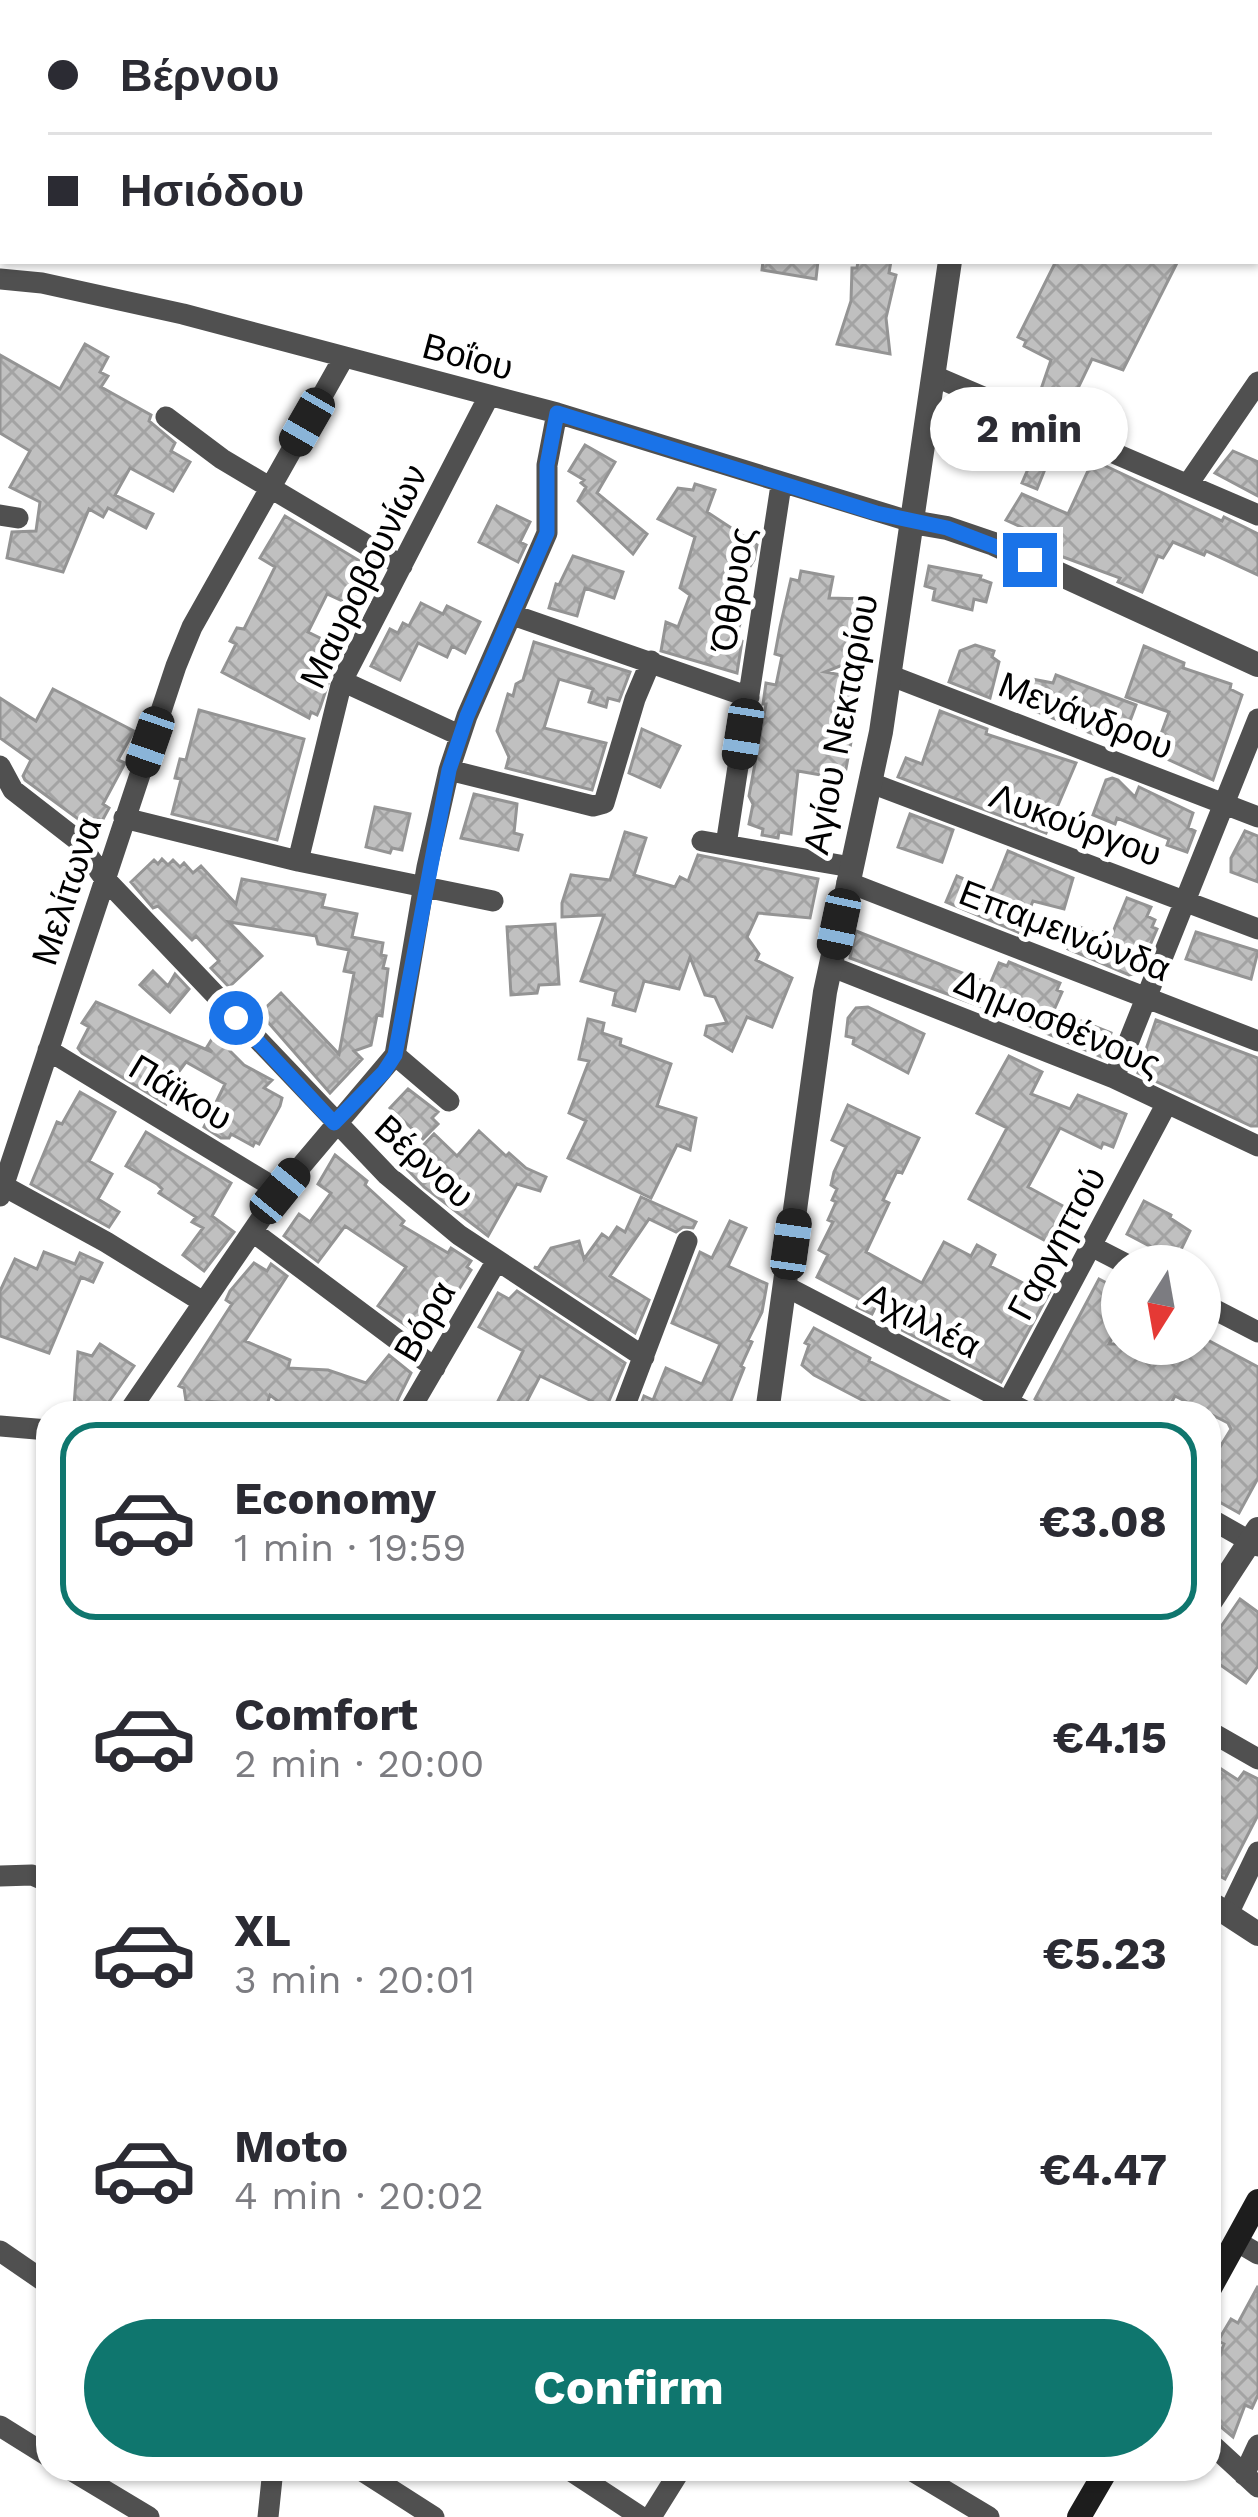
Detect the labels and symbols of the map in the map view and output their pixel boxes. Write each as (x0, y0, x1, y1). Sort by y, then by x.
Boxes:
street label: Βοΐου (418, 325, 517, 389)
car (273, 382, 341, 462)
callout: 2 min (931, 386, 1129, 470)
street label: Μαυροβουνίων (292, 458, 436, 695)
street label: Όθρυος (702, 524, 764, 656)
route end (1003, 533, 1057, 587)
street label: Αγίου Νεκταρίου (795, 591, 887, 858)
street label: Μενάνδρου (993, 664, 1179, 768)
car (720, 696, 766, 772)
car (121, 702, 179, 782)
street label: Λυκούργου (984, 775, 1167, 875)
street label: Μελίτωνα (23, 812, 111, 970)
street label: Επαμεινώνδα (953, 871, 1176, 990)
car (814, 885, 864, 963)
street label: Δημοσθένους (948, 961, 1167, 1085)
route start (209, 991, 263, 1045)
street label: Πάϊκου (122, 1046, 239, 1140)
street label: Βέρνου (366, 1107, 482, 1217)
car (243, 1152, 317, 1230)
street label: Γαργηττού (999, 1160, 1115, 1327)
car (768, 1206, 814, 1282)
north arrow (1101, 1245, 1221, 1365)
street label: Βόρα (385, 1274, 464, 1369)
street label: Αχιλλέα (858, 1274, 987, 1368)

